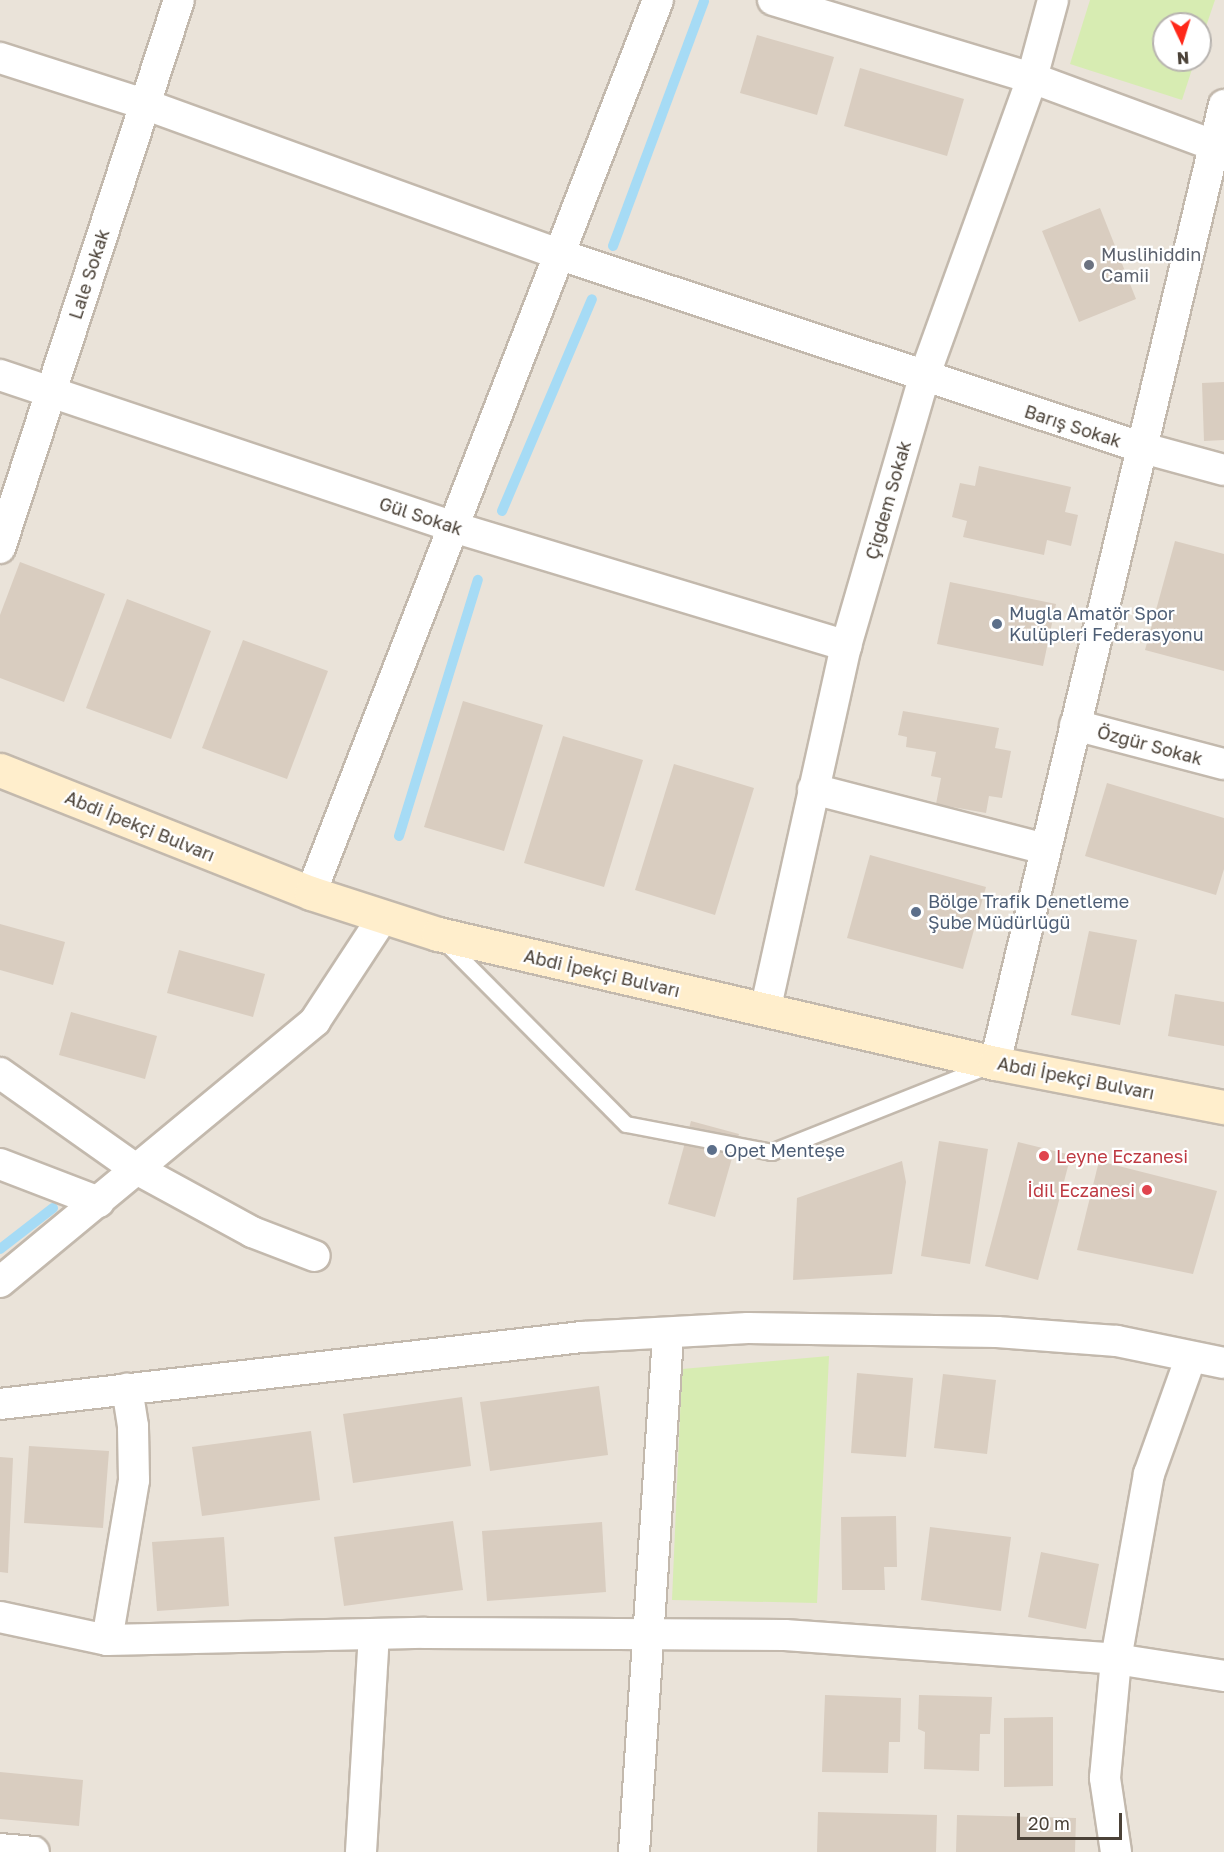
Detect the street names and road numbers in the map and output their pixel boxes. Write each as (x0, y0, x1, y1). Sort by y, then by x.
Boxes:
street label: Lale Sokak (64, 226, 114, 322)
street label: Barış Sokak (1022, 400, 1124, 452)
street label: Çiğdem Sokak (861, 438, 915, 562)
street label: Gül Sokak (377, 492, 465, 540)
street label: Özgür Sokak (1095, 721, 1205, 769)
street label: Abdi İpekçi Bulvarı (62, 786, 218, 866)
street label: Abdi İpekçi Bulvarı (522, 945, 682, 1001)
street label: Abdi İpekçi Bulvarı (996, 1052, 1156, 1104)

